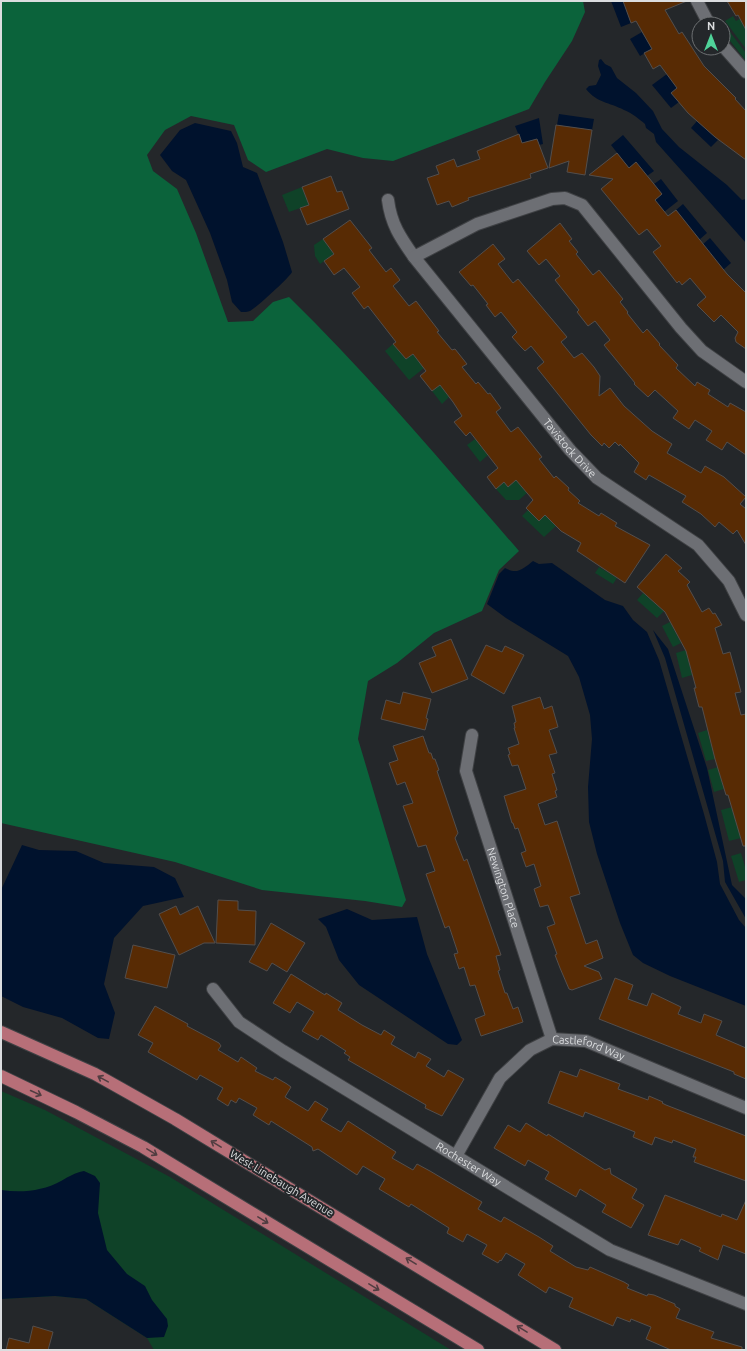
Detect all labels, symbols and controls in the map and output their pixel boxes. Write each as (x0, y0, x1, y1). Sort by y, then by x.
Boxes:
north arrow (691, 16, 731, 56)
text: N (707, 20, 715, 32)
street label: Tavistock Drive (541, 416, 599, 480)
street label: Newington Place (485, 846, 522, 929)
street label: Castleford Way (552, 1033, 627, 1063)
one-way arrow (97, 1075, 109, 1083)
one-way arrow (30, 1090, 42, 1097)
one-way arrow (210, 1139, 222, 1147)
street label: Rochester Way (434, 1140, 504, 1189)
street label: West Linebaugh Avenue (228, 1147, 336, 1219)
one-way arrow (146, 1149, 158, 1157)
one-way arrow (257, 1216, 269, 1224)
one-way arrow (405, 1257, 417, 1265)
one-way arrow (368, 1284, 380, 1292)
one-way arrow (516, 1325, 528, 1333)

